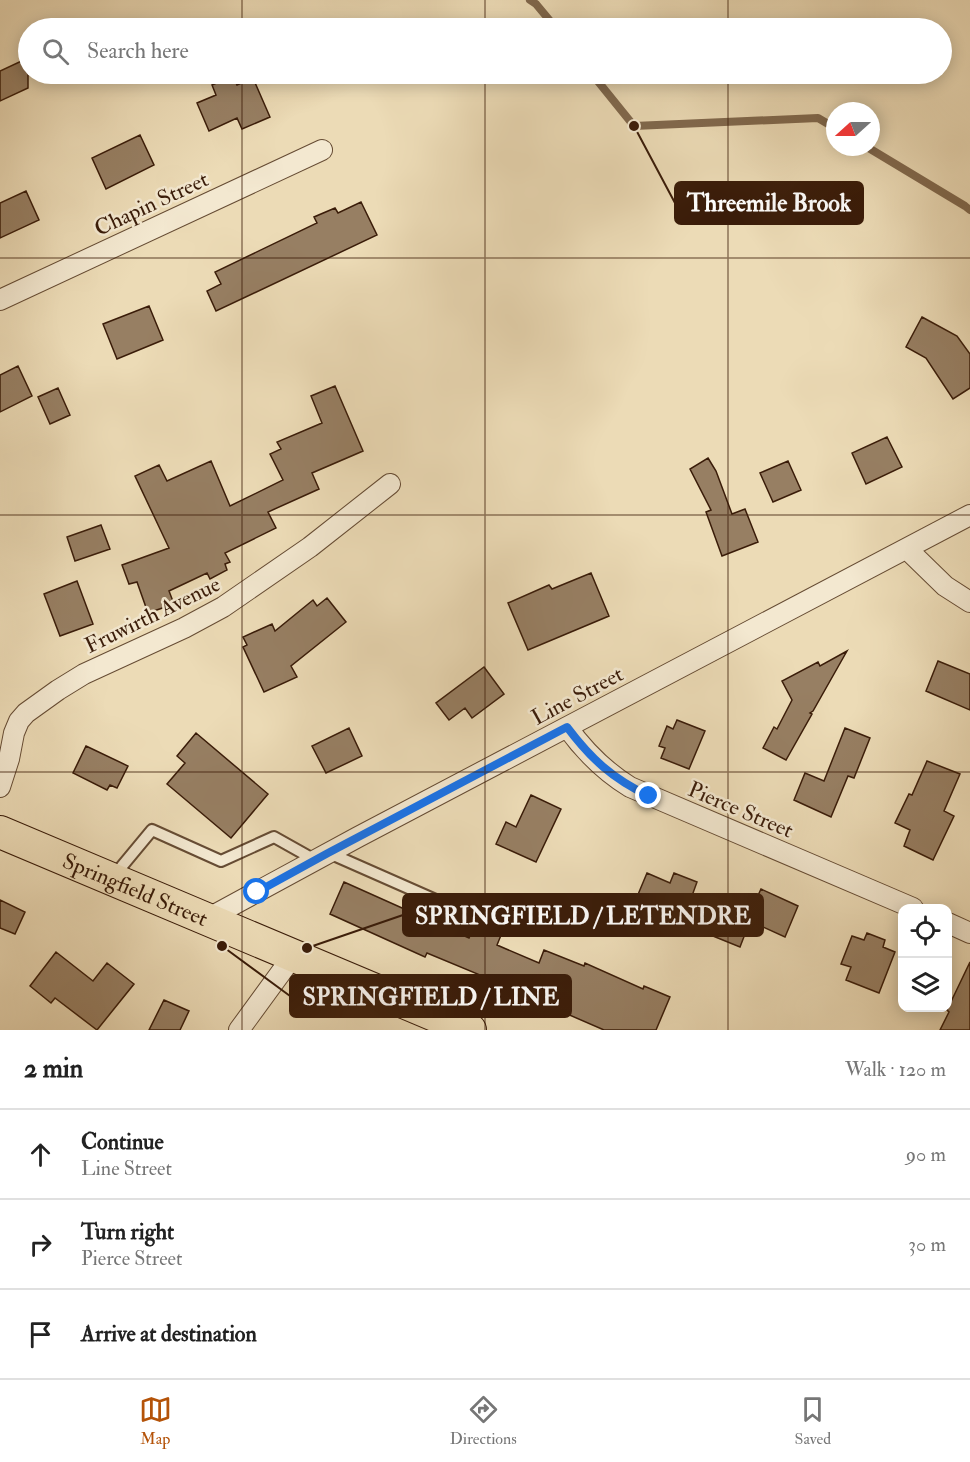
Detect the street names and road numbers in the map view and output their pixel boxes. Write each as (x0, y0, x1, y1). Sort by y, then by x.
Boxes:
street label: Chapin Street (90, 165, 213, 243)
street label: Fruwirth Avenue (80, 570, 225, 660)
street label: Line Street (527, 660, 628, 732)
street label: Pierce Street (684, 775, 797, 845)
street label: Springfield Street (58, 847, 212, 933)

